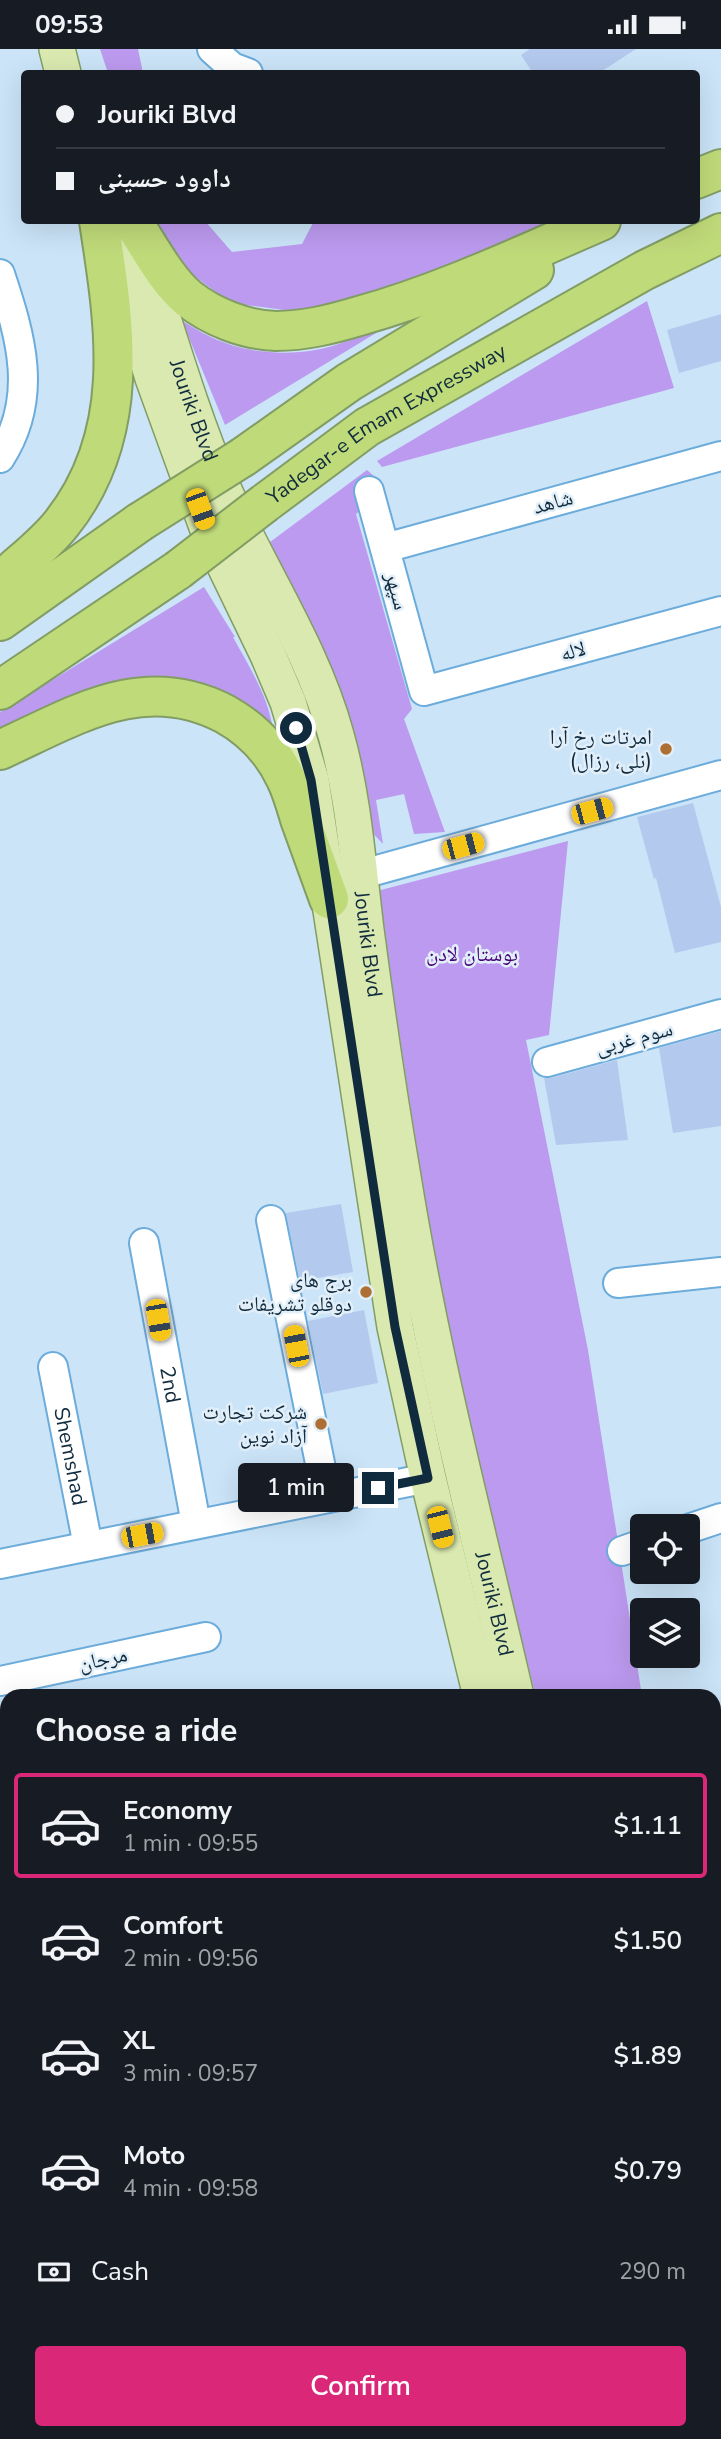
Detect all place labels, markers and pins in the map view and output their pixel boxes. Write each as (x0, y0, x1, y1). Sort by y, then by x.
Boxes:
place label: امرتات رخ آرا (نلی، رزال) (550, 723, 652, 775)
marker: امرتات رخ آرا (نلی، رزال) (658, 741, 674, 757)
place label: برج های دوقلو تشریفات (238, 1266, 352, 1318)
marker: برج های دوقلو تشریفات (358, 1284, 374, 1300)
place label: شرکت تجارت آزاد نوین (203, 1398, 308, 1450)
marker: شرکت تجارت آزاد نوین (313, 1416, 329, 1432)

